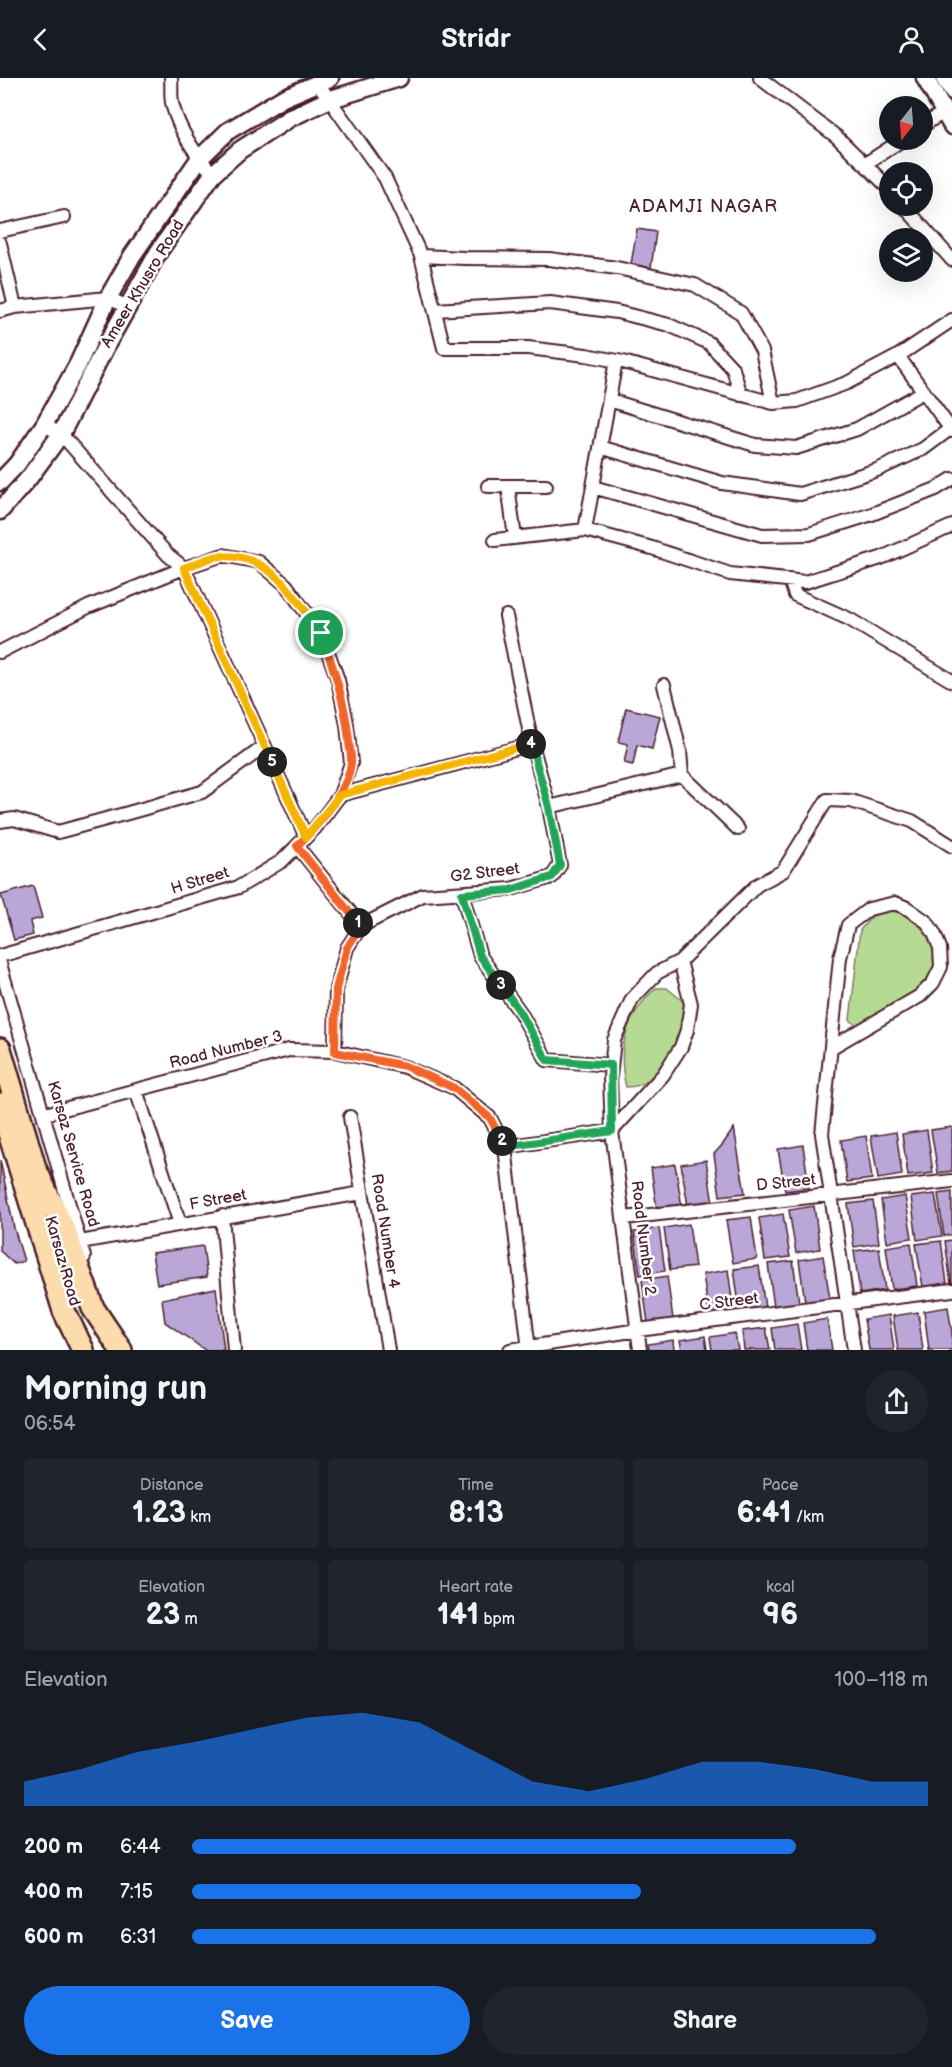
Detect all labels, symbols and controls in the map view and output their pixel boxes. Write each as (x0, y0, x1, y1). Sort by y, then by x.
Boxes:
icon: back (24, 23, 57, 56)
text: Stridr (441, 23, 511, 55)
icon: person (895, 23, 928, 56)
north arrow (879, 96, 933, 150)
map controls (879, 96, 933, 282)
button: locate (879, 162, 933, 216)
district label: ADAMJI NAGAR (629, 196, 779, 217)
street label: Ameer Khusro Road (97, 217, 189, 351)
button: layers (879, 228, 933, 282)
pin (295, 607, 346, 658)
icon: arrive (304, 616, 337, 649)
pin: 4 (516, 729, 546, 759)
text: 4 (526, 734, 536, 753)
pin: 5 (257, 747, 287, 777)
text: 5 (267, 752, 277, 771)
street label: G2 Street (449, 859, 521, 887)
street label: H Street (169, 863, 231, 899)
pin: 1 (343, 908, 373, 938)
text: 1 (355, 913, 361, 932)
pin: 3 (486, 970, 516, 1000)
text: 3 (496, 975, 506, 994)
street label: Road Number 3 (168, 1027, 285, 1073)
street label: Karsaz Service Road (43, 1079, 103, 1229)
pin: 2 (487, 1126, 517, 1156)
text: 2 (497, 1131, 507, 1150)
street label: D Street (755, 1170, 817, 1196)
street label: Road Number 4 (367, 1172, 403, 1290)
street label: Road Number 2 (627, 1180, 660, 1297)
street label: F Street (188, 1186, 248, 1214)
street label: Karsaz Road (40, 1214, 84, 1308)
street label: C Street (698, 1289, 760, 1315)
text: Morning run (24, 1369, 207, 1409)
button: share (865, 1370, 928, 1433)
text: 06:54 (24, 1412, 76, 1436)
text: Distance (140, 1476, 204, 1495)
text: Time (458, 1476, 494, 1495)
text: Pace (762, 1476, 799, 1495)
text: 1.23 (132, 1495, 186, 1531)
text: 8:13 (448, 1495, 504, 1531)
text: 6:41 (736, 1495, 792, 1531)
text: km (186, 1508, 211, 1527)
text: /km (792, 1508, 824, 1527)
text: Elevation (138, 1578, 205, 1597)
text: Heart rate (439, 1578, 513, 1597)
text: kcal (766, 1578, 795, 1597)
text: 23 (146, 1597, 180, 1633)
text: 141 (437, 1597, 479, 1633)
text: 96 (762, 1597, 798, 1633)
text: m (180, 1610, 198, 1629)
text: bpm (479, 1610, 515, 1629)
text: Elevation (24, 1668, 107, 1692)
text: 100–118 m (834, 1668, 928, 1692)
text: 200 m (24, 1835, 83, 1859)
text: 6:44 (120, 1835, 161, 1859)
text: 400 m (24, 1880, 83, 1904)
text: 7:15 (120, 1880, 153, 1904)
text: 600 m (24, 1925, 84, 1949)
text: 6:31 (120, 1925, 156, 1949)
button: Save (24, 1986, 470, 2055)
button: Share (482, 1986, 928, 2055)

